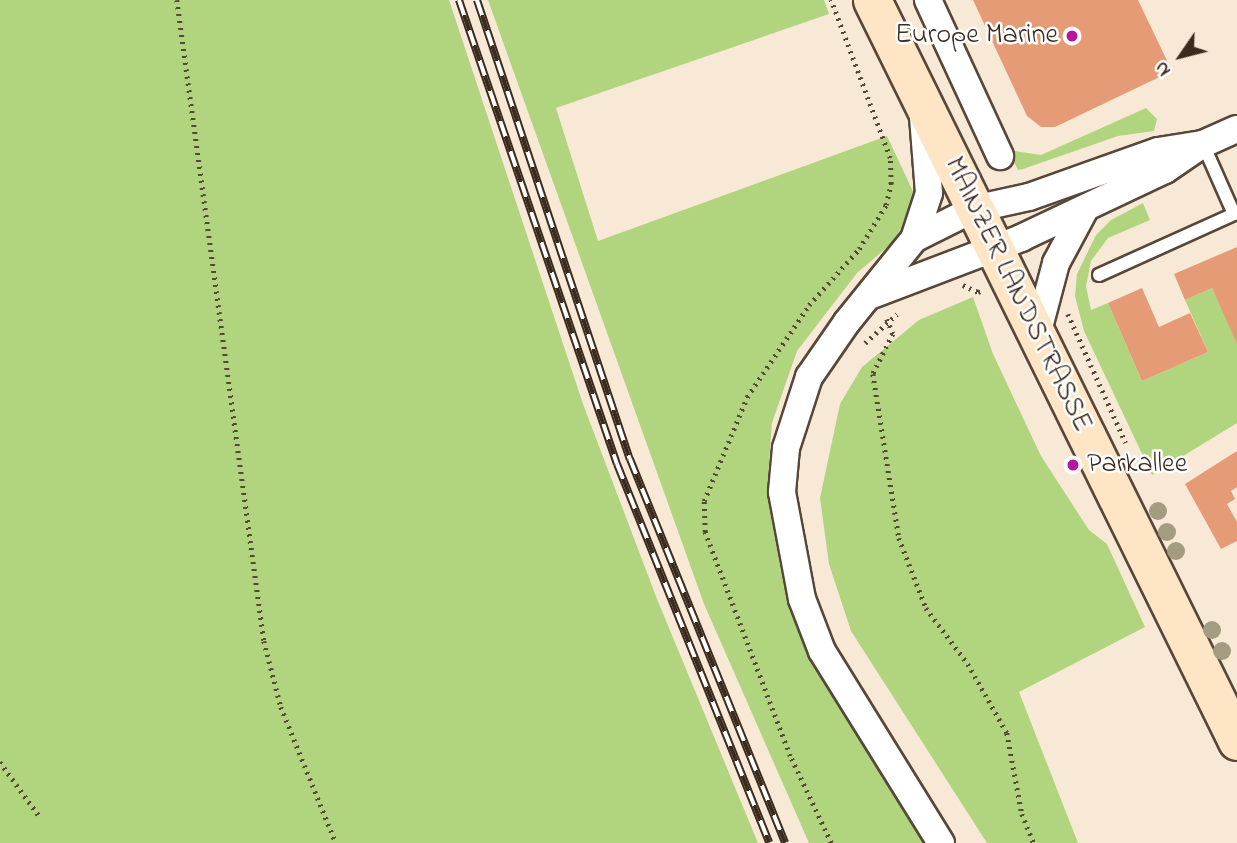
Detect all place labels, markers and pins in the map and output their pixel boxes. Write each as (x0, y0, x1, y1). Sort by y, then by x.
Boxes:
place label: Europe Marine (895, 19, 1058, 53)
marker: Europe Marine (1064, 28, 1080, 44)
place label: Parkallee (1087, 448, 1187, 482)
marker: Parkallee (1065, 457, 1081, 473)

